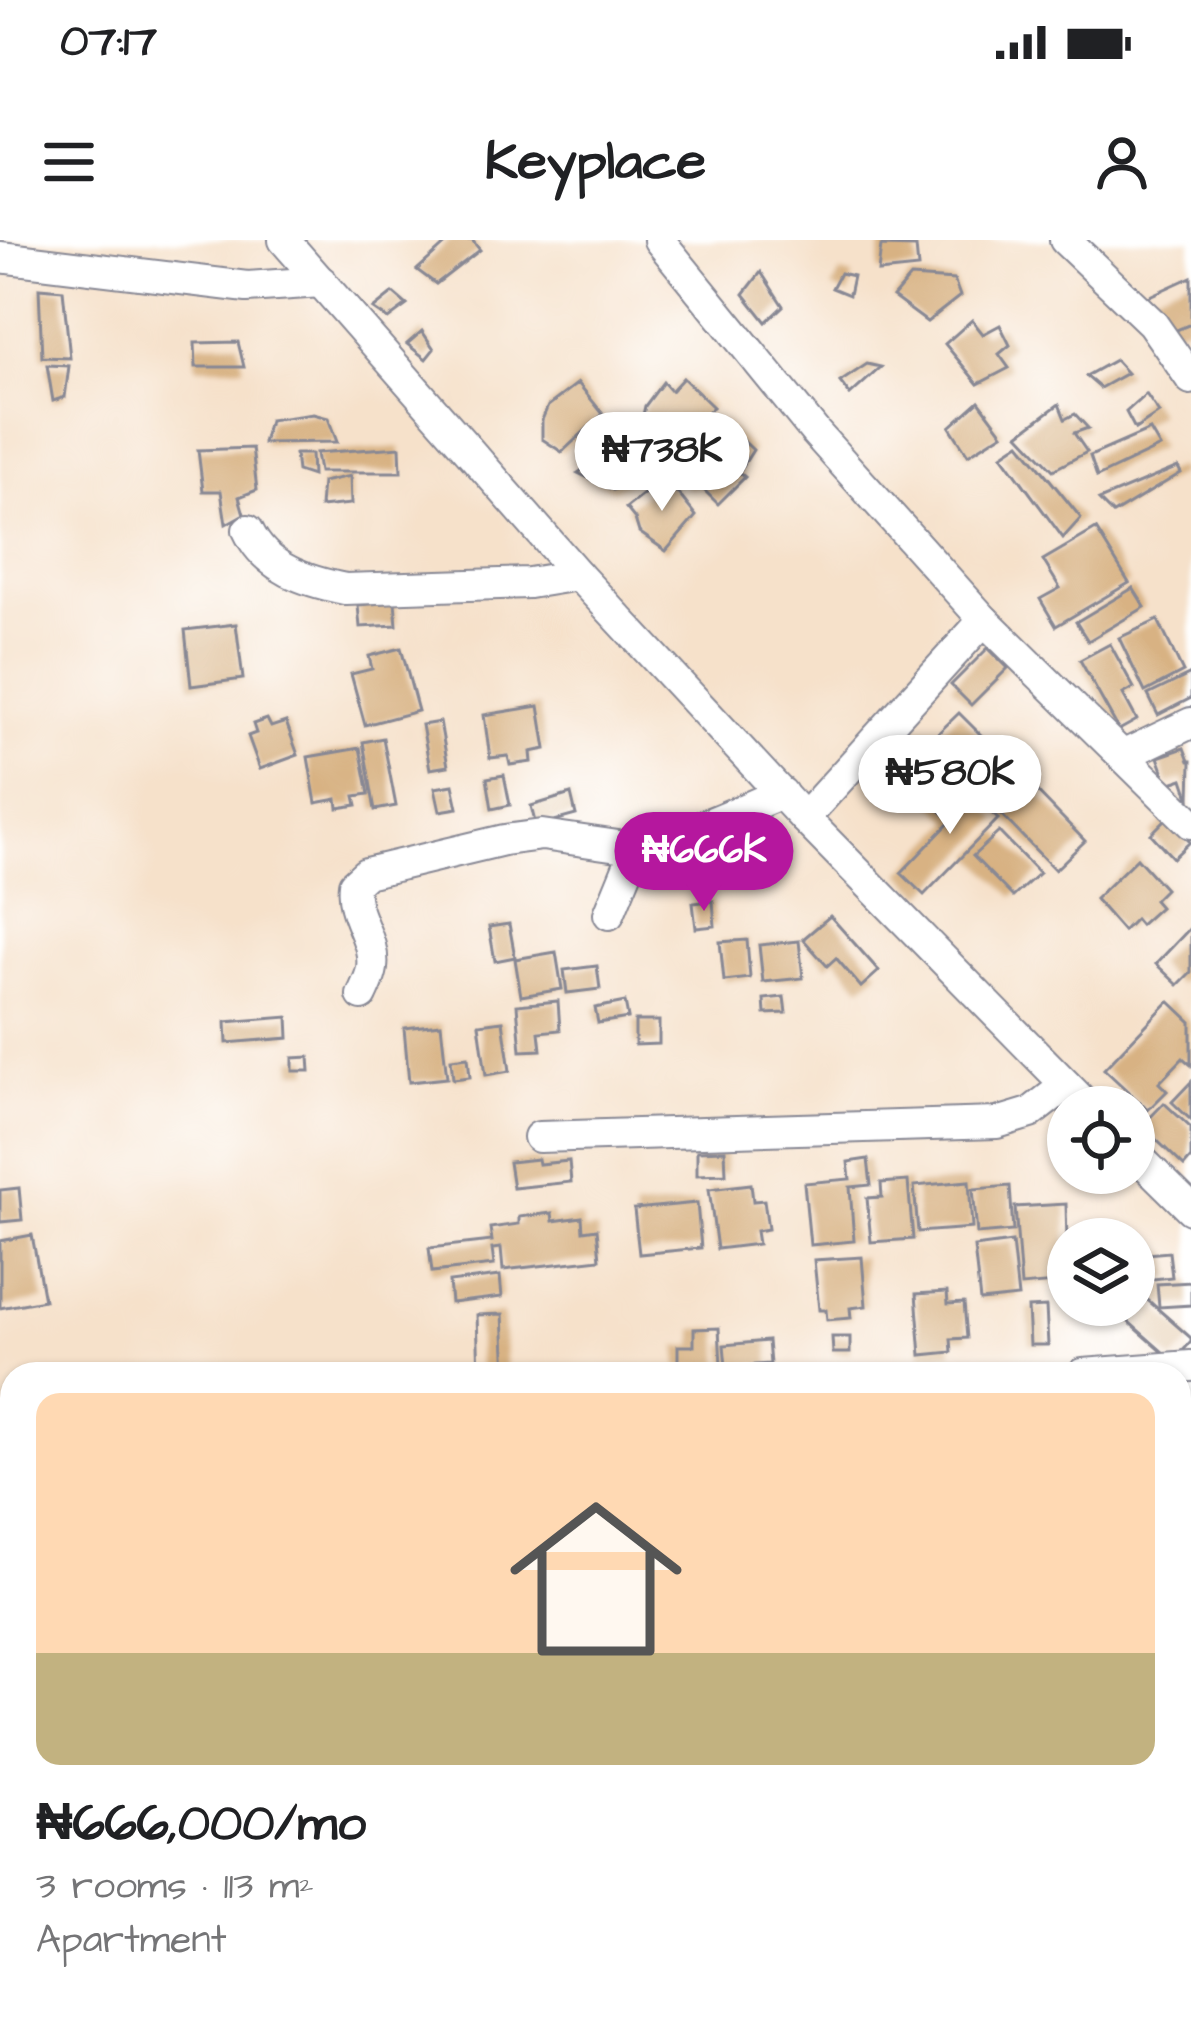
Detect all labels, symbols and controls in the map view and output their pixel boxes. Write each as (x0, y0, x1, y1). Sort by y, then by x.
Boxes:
text: 07:17 (60, 11, 157, 73)
text: Keyplace (485, 125, 706, 200)
icon: menu (36, 129, 102, 195)
icon: person (1089, 129, 1155, 195)
pin: ₦738K (578, 412, 746, 514)
text: ₦738K (602, 424, 722, 478)
pin: ₦580K (866, 735, 1034, 837)
text: ₦580K (885, 747, 1015, 801)
pin: ₦666K (620, 812, 788, 914)
text: ₦666K (641, 824, 767, 878)
map controls (1047, 1086, 1155, 1326)
button: locate (1047, 1086, 1155, 1194)
button: layers (1047, 1218, 1155, 1326)
icon: home (488, 1471, 704, 1687)
text: ₦666,000/mo (36, 1789, 366, 1860)
text: 3 rooms · 113 m² (36, 1860, 314, 1914)
text: Apartment (36, 1914, 227, 1968)

